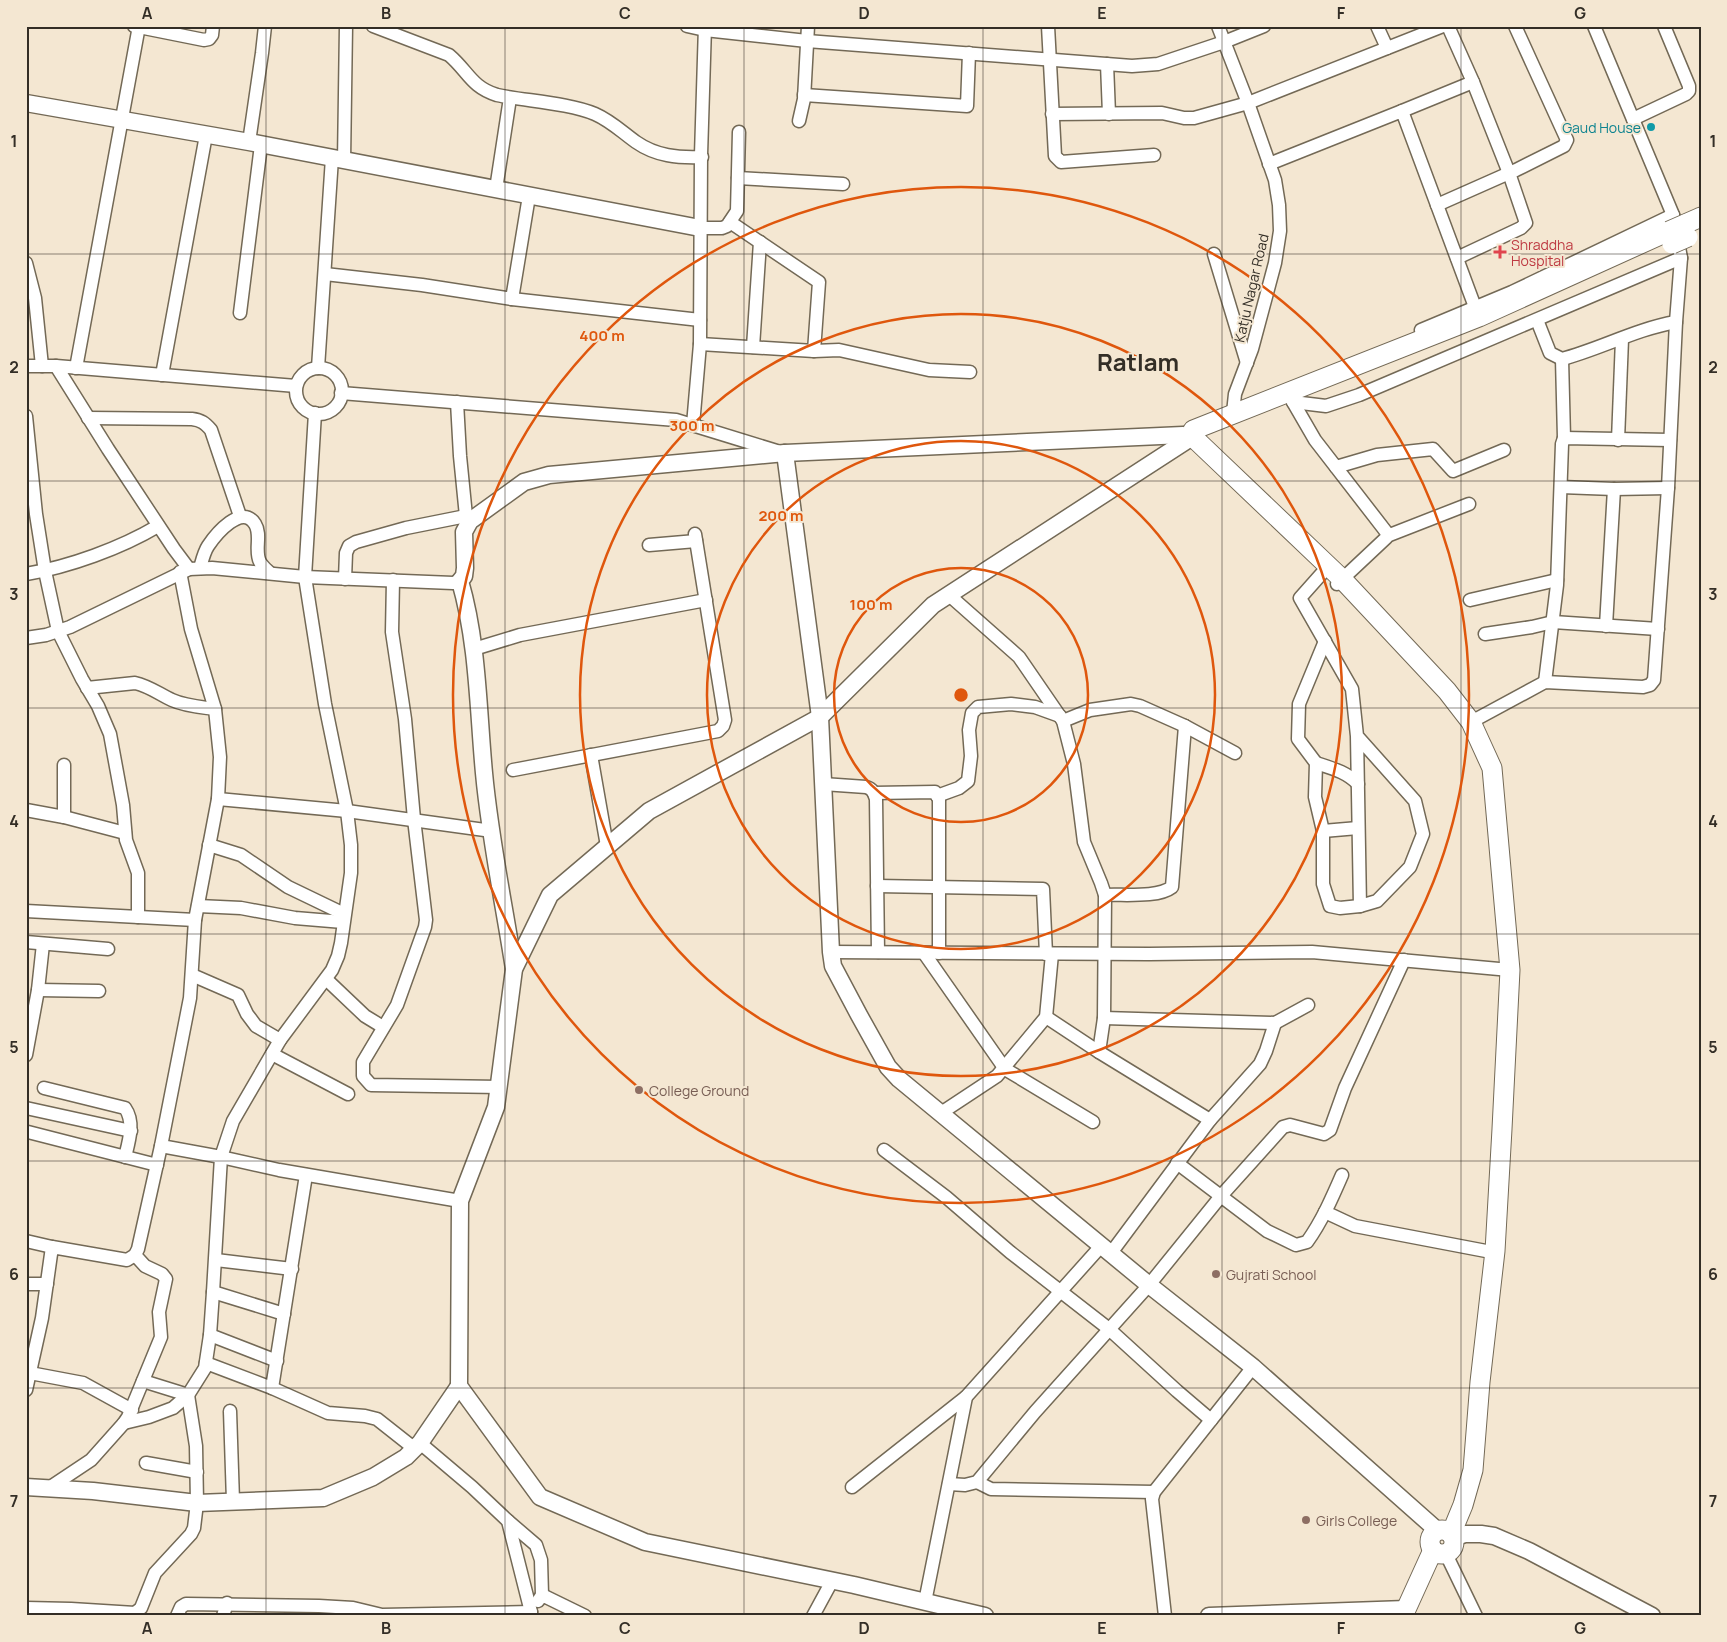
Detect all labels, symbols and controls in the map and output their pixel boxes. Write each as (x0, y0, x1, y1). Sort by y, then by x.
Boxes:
text: A (142, 2, 153, 24)
text: B (381, 2, 391, 24)
text: C (619, 2, 631, 24)
text: D (858, 2, 870, 24)
text: E (1097, 2, 1107, 24)
text: F (1337, 2, 1346, 24)
text: G (1574, 2, 1586, 24)
place label: Gaud House (1562, 118, 1641, 137)
marker: Gaud House (1645, 121, 1657, 133)
text: 1 (10, 130, 18, 152)
text: 1 (1709, 130, 1717, 152)
street label: Katju Nagar Road (1229, 232, 1273, 344)
place label: Shraddha Hospital (1511, 235, 1573, 270)
marker: Shraddha Hospital (1493, 245, 1507, 259)
text: 400 m (579, 325, 625, 346)
district label: Ratlam (1097, 345, 1179, 378)
text: 2 (9, 356, 19, 378)
text: 2 (1708, 356, 1718, 378)
text: 300 m (670, 415, 714, 436)
text: 200 m (758, 505, 804, 526)
text: 3 (9, 583, 19, 605)
text: 3 (1708, 583, 1718, 605)
text: 100 m (850, 594, 892, 615)
centre of rings (952, 686, 970, 704)
text: 4 (9, 810, 19, 832)
text: 4 (1708, 810, 1718, 832)
text: 5 (9, 1036, 19, 1058)
text: 5 (1708, 1036, 1718, 1058)
place label: College Ground (649, 1081, 749, 1100)
marker: College Ground (633, 1084, 645, 1096)
text: 6 (9, 1263, 19, 1285)
text: 6 (1708, 1263, 1718, 1285)
place label: Gujrati School (1226, 1265, 1316, 1284)
marker: Gujrati School (1210, 1268, 1222, 1280)
text: 7 (10, 1490, 18, 1512)
text: 7 (1709, 1490, 1717, 1512)
place label: Girls College (1316, 1511, 1397, 1530)
marker: Girls College (1300, 1514, 1312, 1526)
text: A (142, 1617, 153, 1639)
text: B (381, 1617, 391, 1639)
text: C (619, 1617, 631, 1639)
text: D (858, 1617, 870, 1639)
text: E (1097, 1617, 1107, 1639)
text: F (1337, 1617, 1346, 1639)
text: G (1574, 1617, 1586, 1639)

